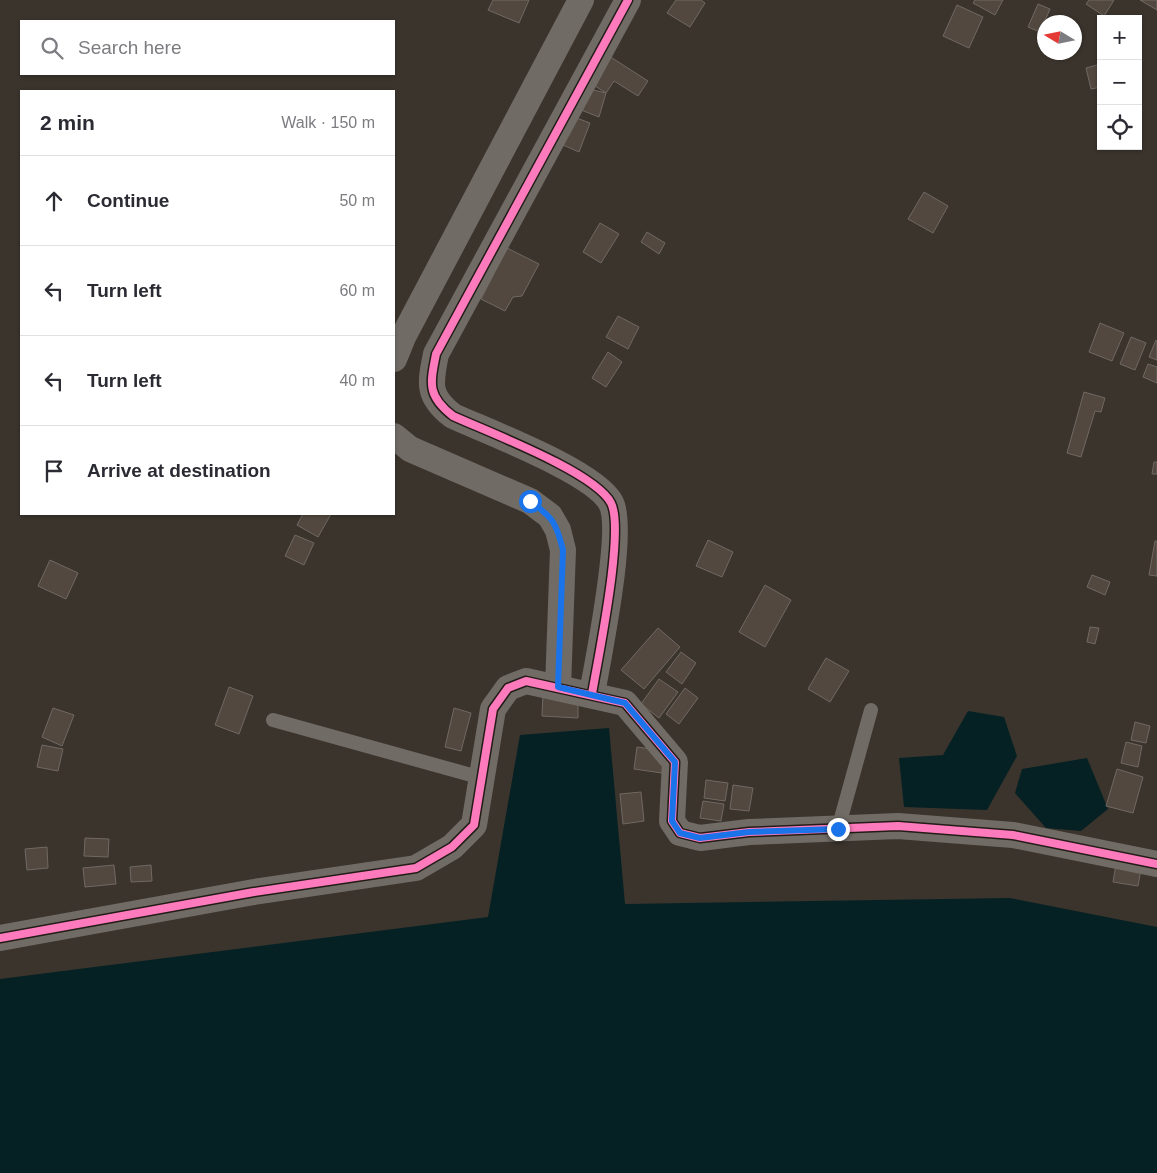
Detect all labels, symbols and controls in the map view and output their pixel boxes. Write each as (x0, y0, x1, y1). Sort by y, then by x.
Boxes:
north arrow (1037, 15, 1082, 60)
map controls (1097, 15, 1142, 150)
button: + (1097, 15, 1142, 60)
search box (20, 20, 395, 75)
icon: search (38, 34, 66, 62)
text: Search here (78, 37, 182, 58)
button: − (1097, 60, 1142, 105)
button: locate (1097, 105, 1142, 150)
text: 2 min (40, 111, 95, 134)
text: Walk · 150 m (281, 114, 375, 131)
icon: ahead (40, 187, 68, 215)
text: Continue (87, 190, 169, 211)
text: 50 m (339, 192, 375, 209)
icon: left (40, 277, 68, 305)
text: Turn left (87, 280, 162, 301)
text: 60 m (339, 282, 375, 299)
icon: left (40, 367, 68, 395)
text: Turn left (87, 370, 162, 391)
text: 40 m (339, 372, 375, 389)
icon: arrive (40, 457, 68, 485)
text: Arrive at destination (87, 460, 271, 481)
route start (519, 490, 542, 513)
route end (827, 818, 850, 841)

